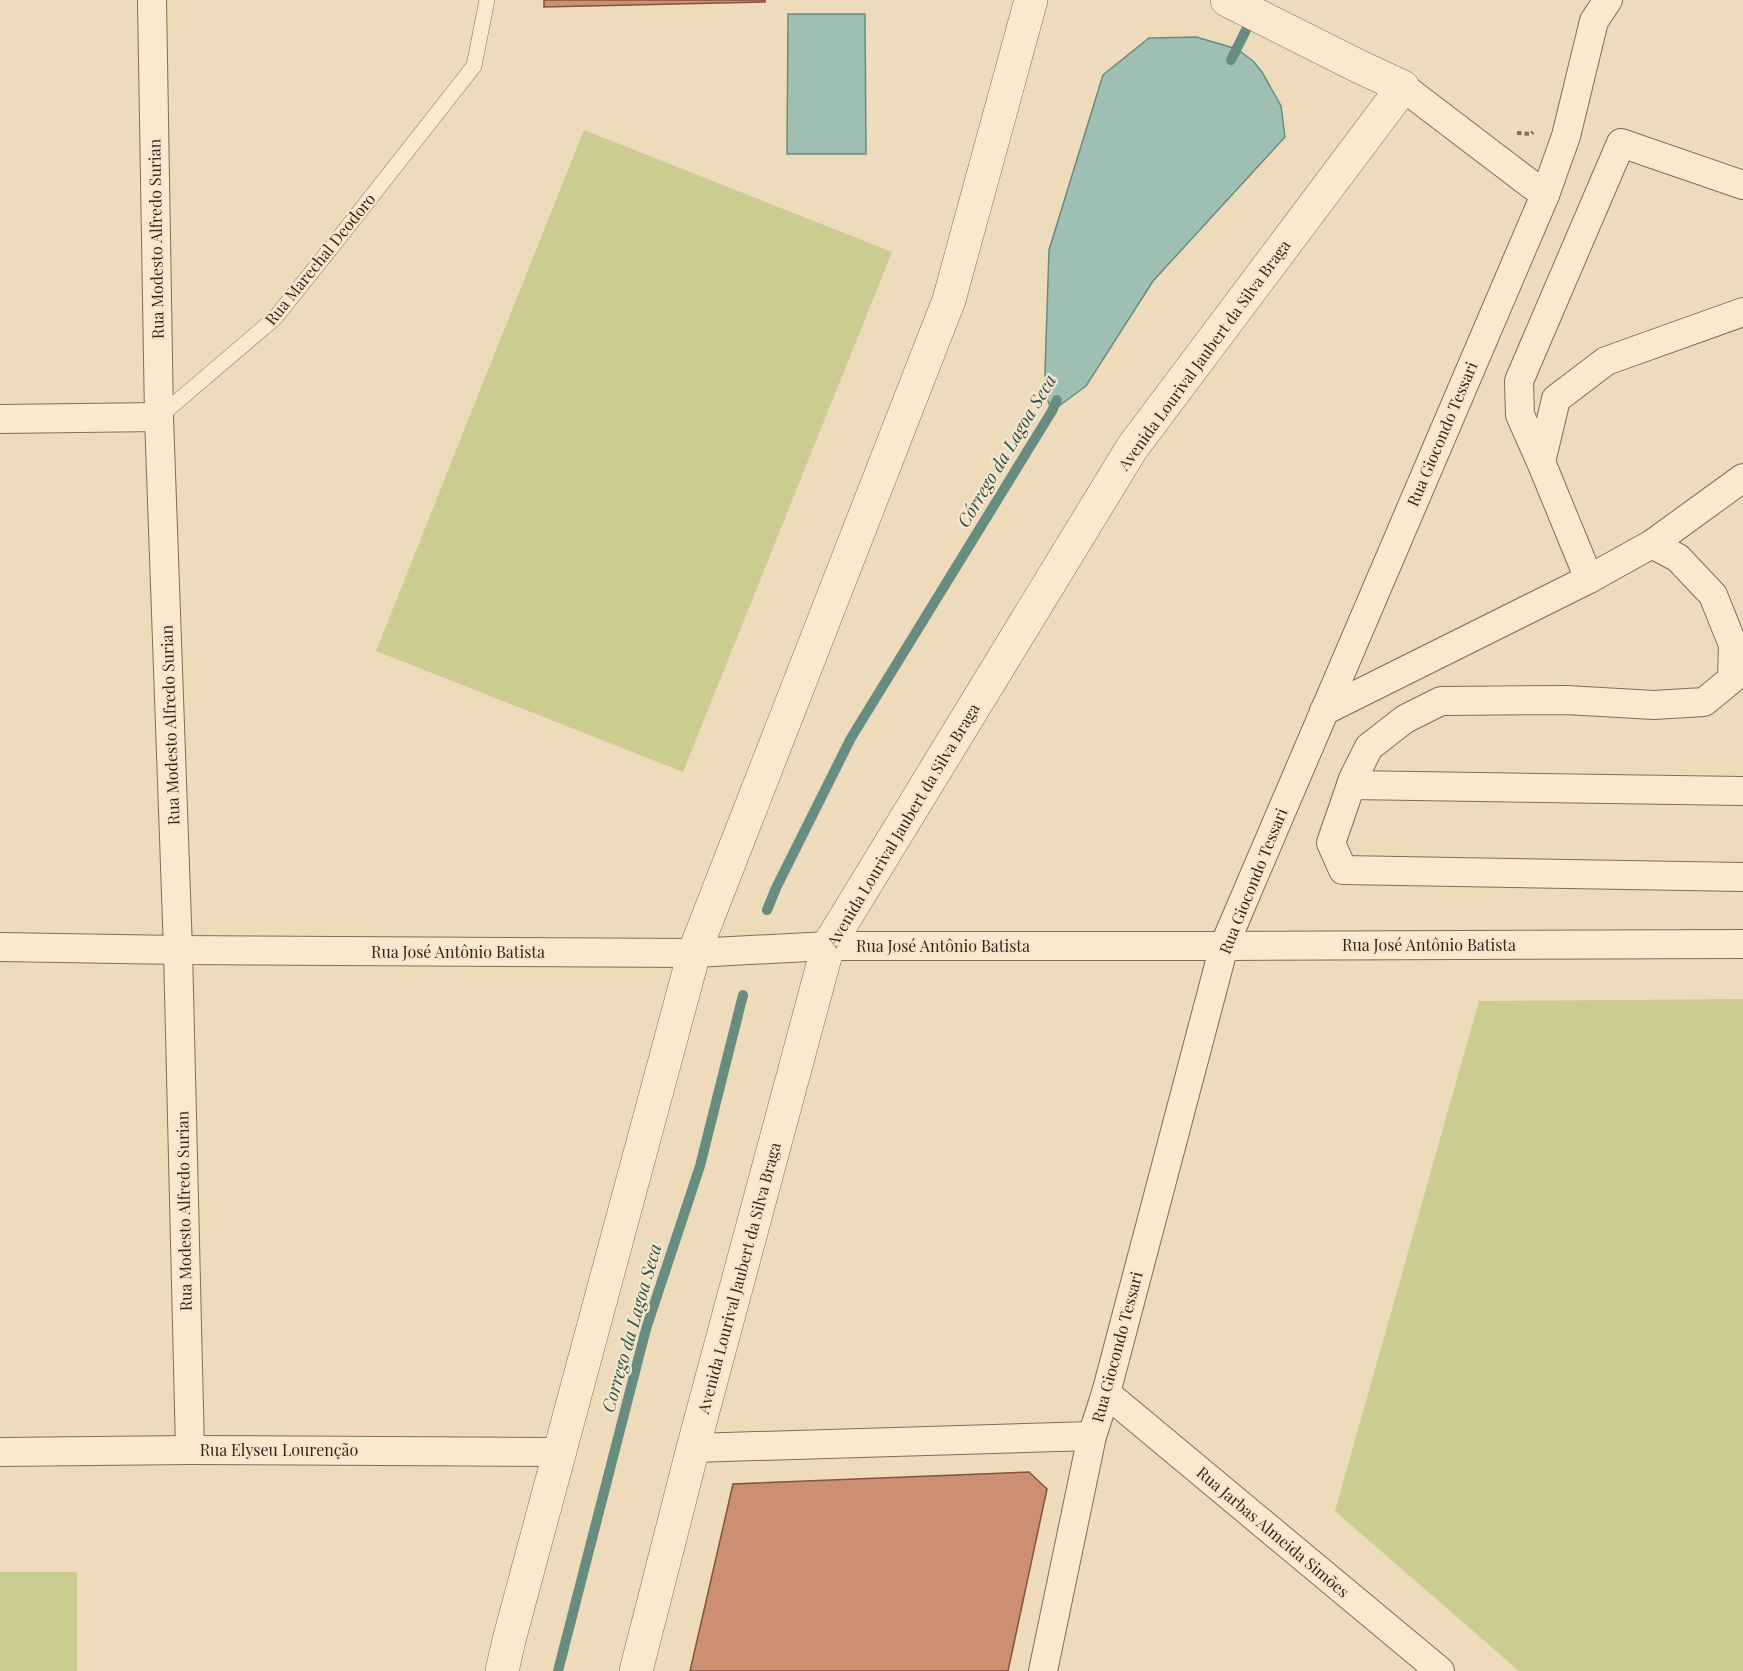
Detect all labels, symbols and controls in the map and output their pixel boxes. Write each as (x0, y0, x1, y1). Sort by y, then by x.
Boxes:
street label: Rua Modesto Alfredo Surian (143, 138, 168, 339)
street label: Rua Marechal Deodoro (260, 188, 379, 329)
street label: Avenida Lourival Jaubert da Silva Braga (1112, 235, 1294, 475)
street label: Rua Giocondo Tessari (1402, 358, 1482, 509)
water label: Córrego da Lagoa Seca (951, 370, 1061, 531)
street label: Rua Modesto Alfredo Surian (155, 624, 183, 826)
street label: Avenida Lourival Jaubert da Silva Braga (821, 699, 984, 951)
street label: Rua Giocondo Tessari (1214, 805, 1291, 957)
street label: Rua José Antônio Batista (1342, 934, 1516, 955)
street label: Rua José Antônio Batista (856, 935, 1030, 956)
street label: Rua José Antônio Batista (371, 941, 545, 962)
street label: Rua Modesto Alfredo Surian (171, 1110, 196, 1311)
street label: Avenida Lourival Jaubert da Silva Braga (692, 1140, 785, 1417)
water label: Corrego da Lagoa Seca (595, 1241, 667, 1415)
street label: Rua Giocondo Tessari (1086, 1269, 1147, 1425)
street label: Rua Elyseu Lourenção (200, 1439, 359, 1460)
street label: Rua Jarbas Almeida Simões (1193, 1462, 1354, 1602)

